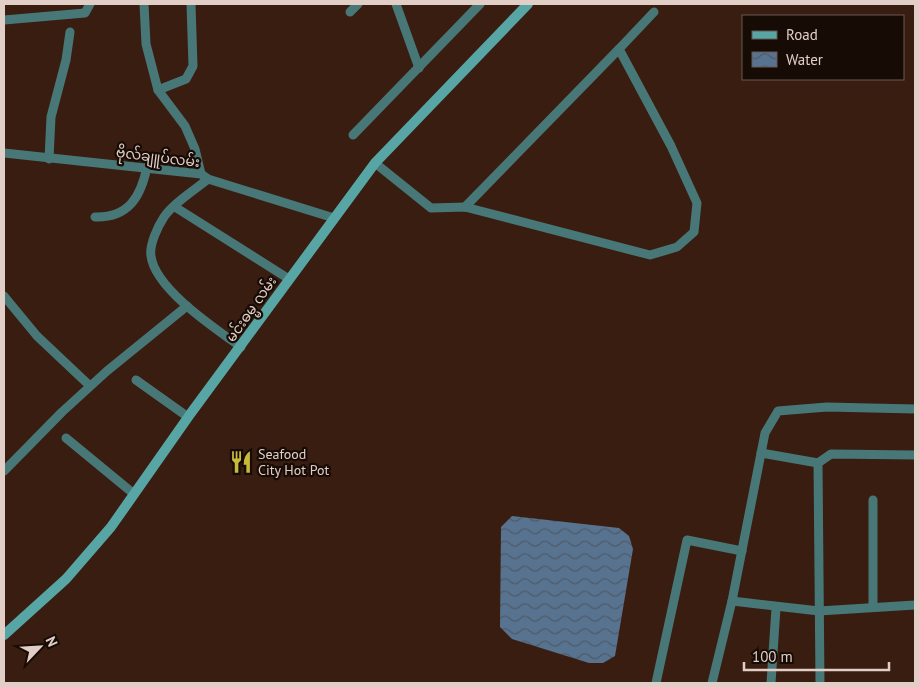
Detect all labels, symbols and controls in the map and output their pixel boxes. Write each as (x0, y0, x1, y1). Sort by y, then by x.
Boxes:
legend (742, 15, 904, 80)
text: Road (786, 25, 818, 44)
text: Water (786, 50, 823, 69)
street label: ဗိုလ်ချူပ်လမ်း (115, 142, 201, 174)
street label: မင်းဓမ္မ လမ်း (221, 272, 283, 347)
place label: Seafood City Hot Pot (258, 445, 329, 479)
restaurant icon: Seafood City Hot Pot (228, 449, 254, 475)
north arrow (15, 622, 65, 672)
text: N (42, 634, 62, 649)
scale bar (744, 640, 889, 672)
text: 100 m (752, 647, 793, 666)

